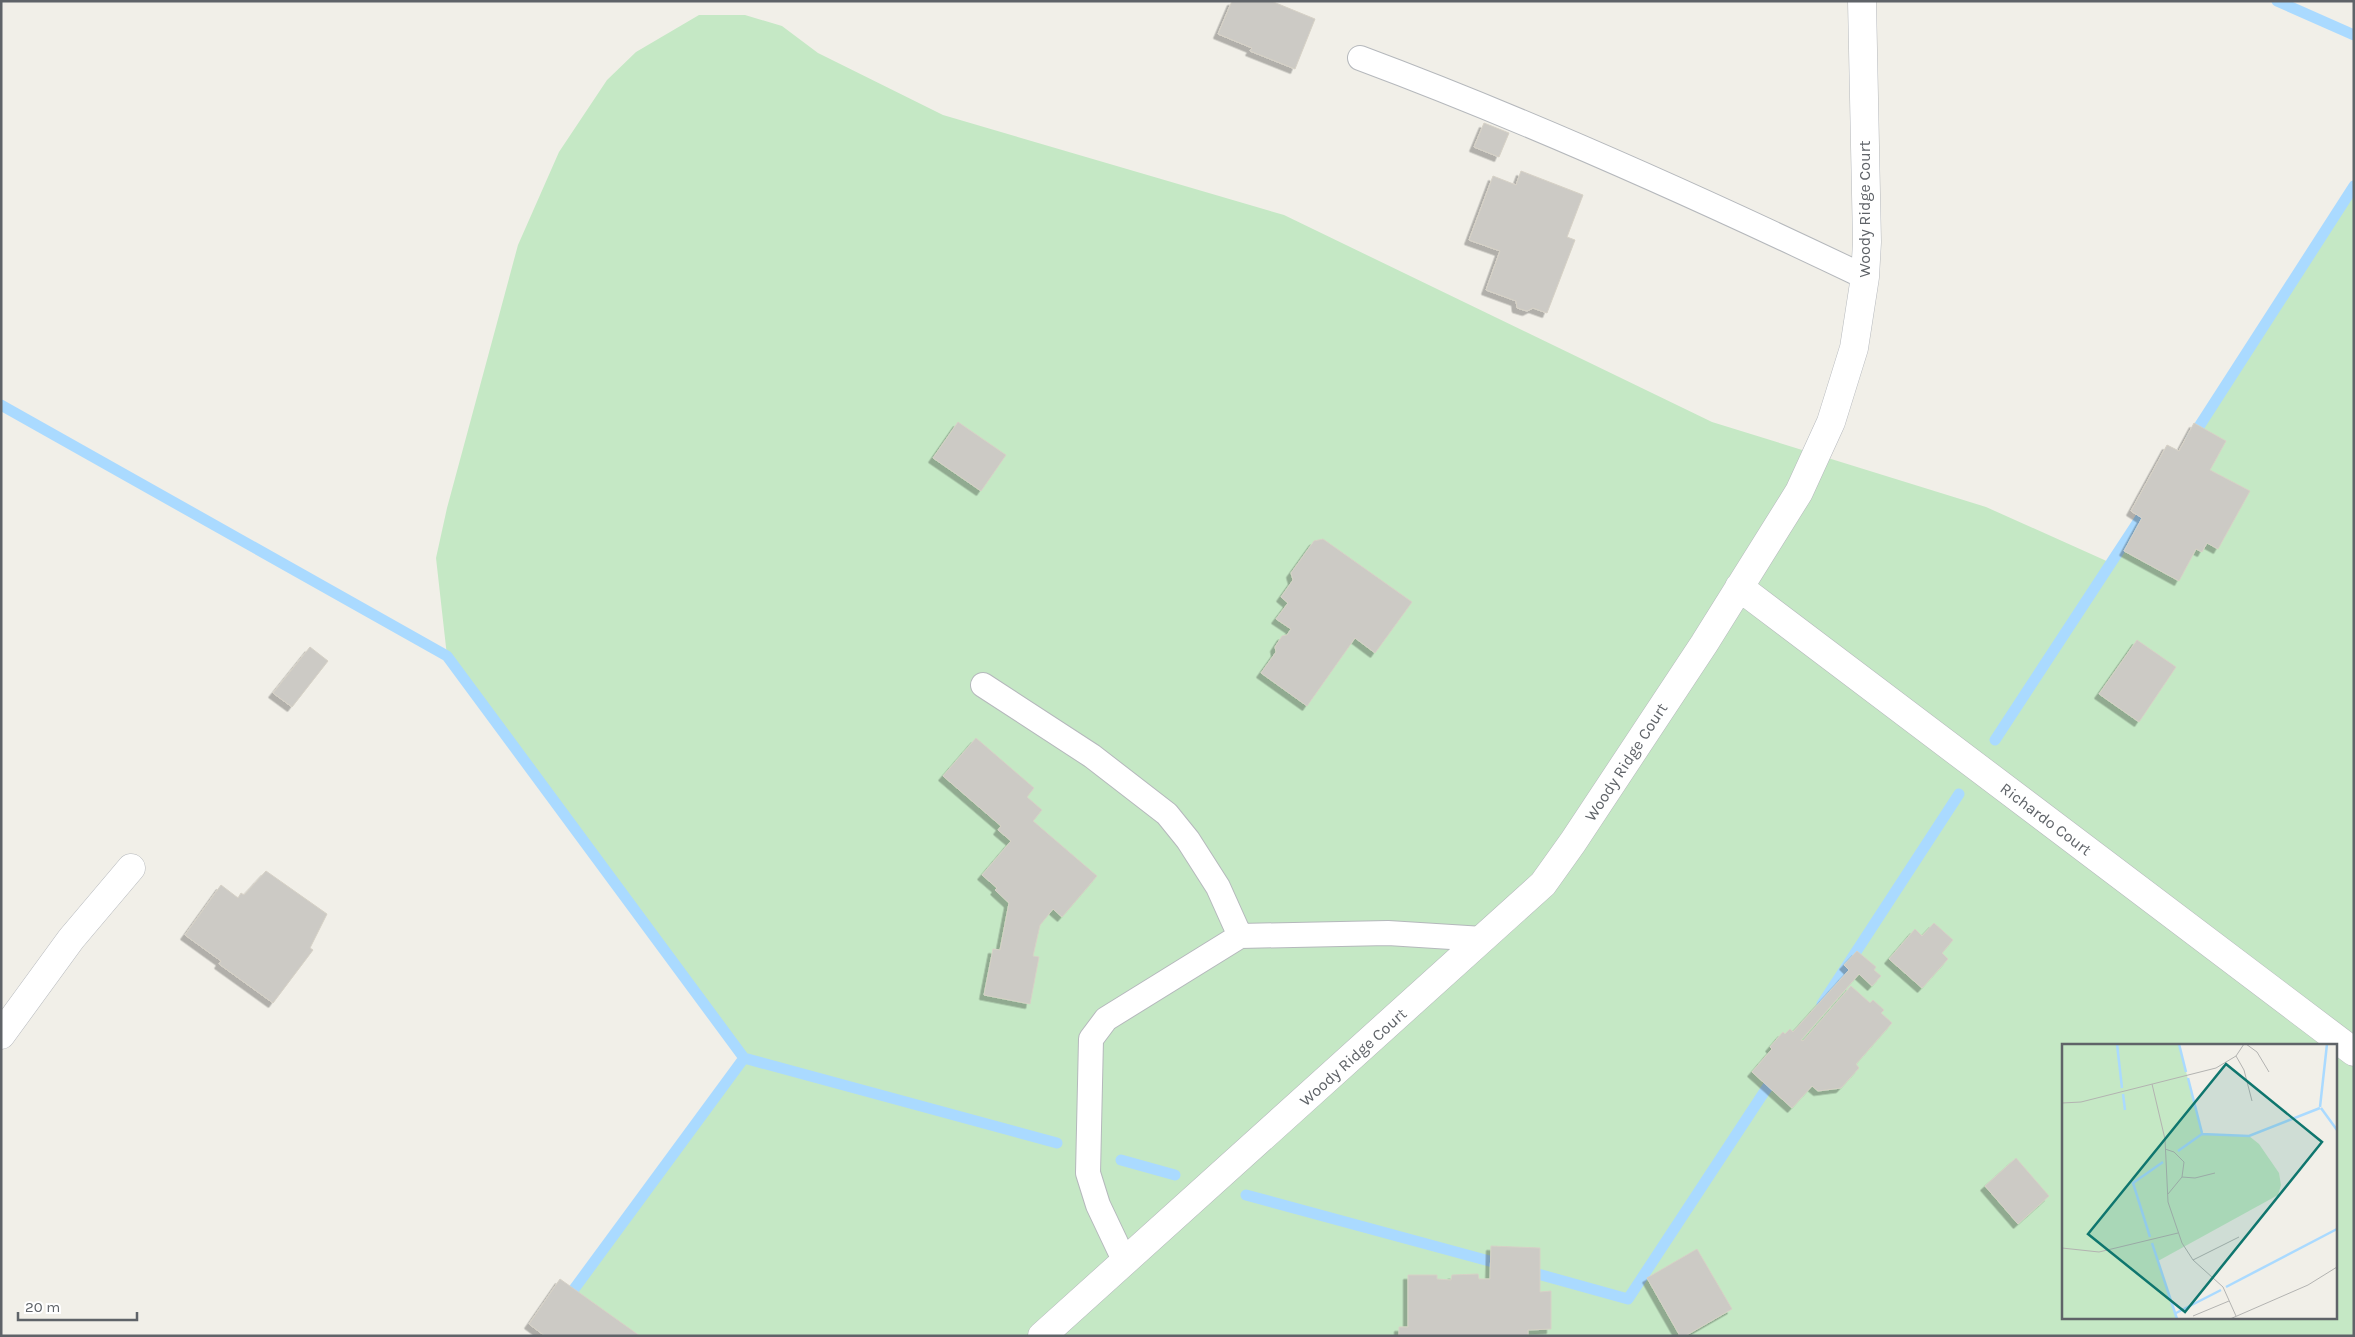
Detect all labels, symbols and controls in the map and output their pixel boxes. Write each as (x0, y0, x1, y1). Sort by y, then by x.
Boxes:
street label: Woody Ridge Court (1855, 140, 1874, 278)
street label: Woody Ridge Court (1581, 699, 1671, 825)
street label: Richardo Court (1997, 779, 2095, 859)
street label: Woody Ridge Court (1296, 1004, 1410, 1110)
inset map (2062, 1044, 2338, 1320)
scale bar (18, 1290, 136, 1322)
text: 20 m (25, 1298, 60, 1316)

